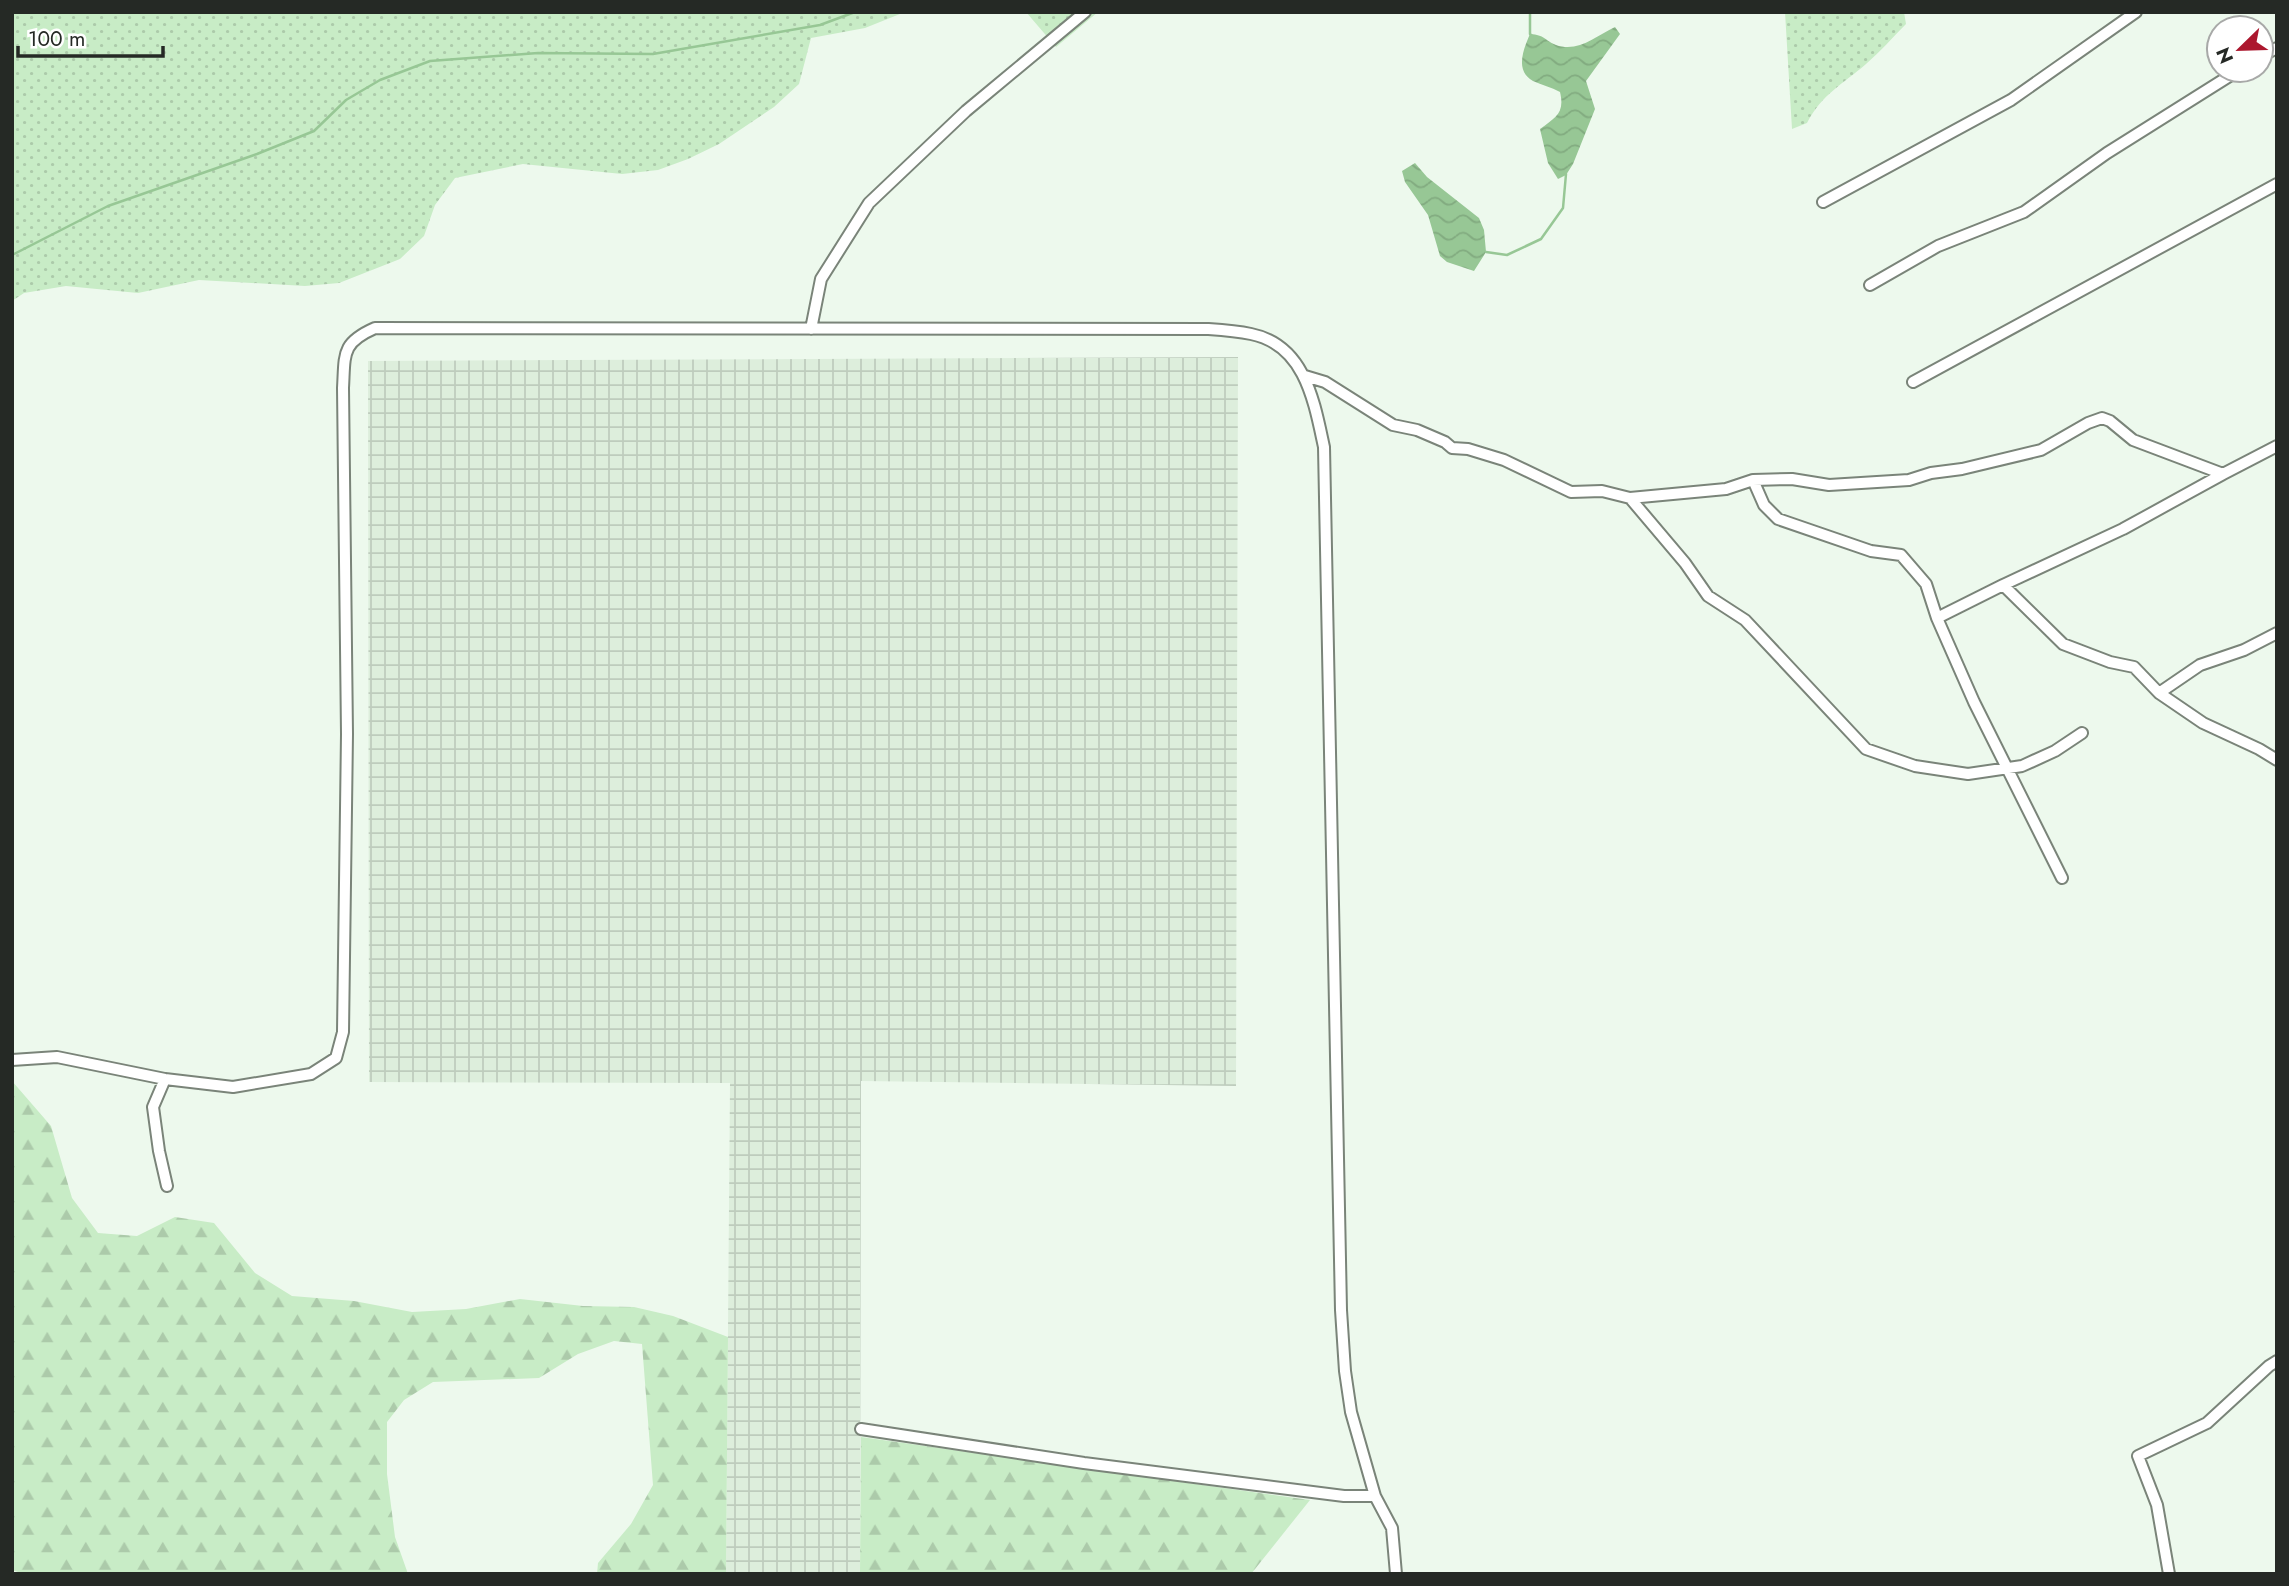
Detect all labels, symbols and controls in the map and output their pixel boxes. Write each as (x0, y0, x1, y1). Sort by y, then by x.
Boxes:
scale bar (18, 14, 163, 58)
north arrow (2205, 14, 2275, 84)
text: 100 m (28, 24, 85, 54)
text: N (2209, 43, 2240, 68)

